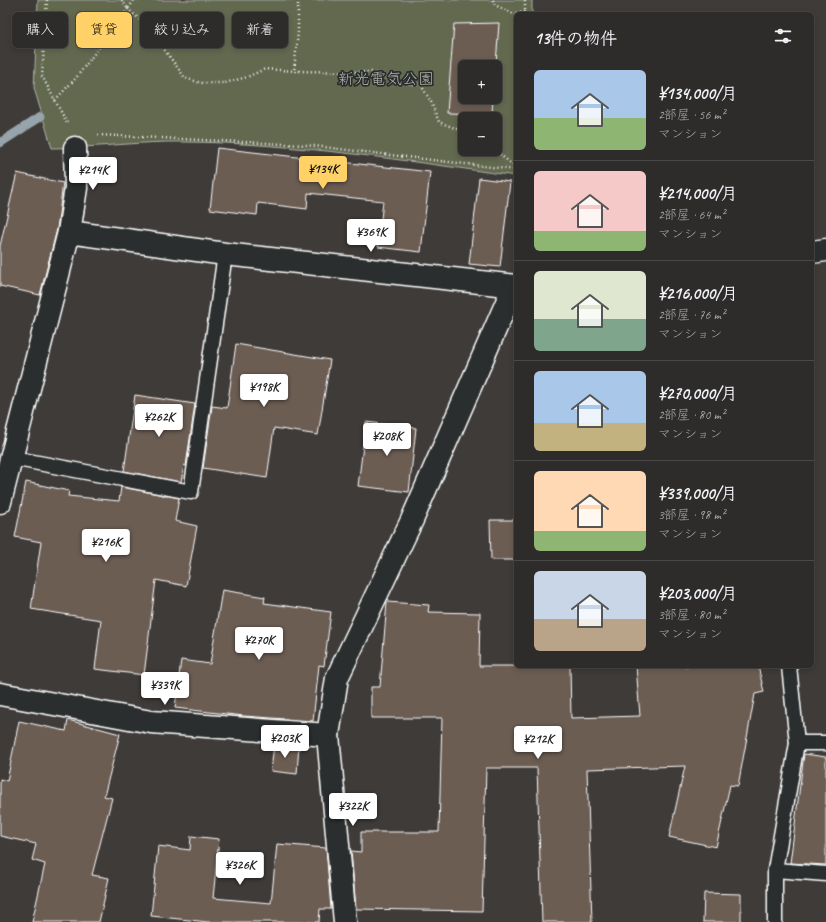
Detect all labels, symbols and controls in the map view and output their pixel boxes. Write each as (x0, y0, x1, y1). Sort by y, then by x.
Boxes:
chip: 購入 (12, 12, 68, 48)
chip: 賃貸 (76, 12, 132, 48)
chip: 絞り込み (140, 12, 224, 48)
chip: 新着 (232, 12, 288, 48)
icon: filters (772, 25, 794, 47)
text: 13件の物件 (534, 28, 617, 49)
map controls (458, 60, 502, 156)
button: + (458, 60, 502, 104)
park label: 新光電気公園 (338, 69, 434, 89)
text: ¥134,000/月 (658, 83, 738, 104)
icon: home (566, 86, 614, 134)
text: 2部屋 · 56 m² (658, 107, 725, 123)
button: − (458, 112, 502, 156)
text: マンション (658, 126, 722, 142)
pin: ¥134K (295, 156, 351, 190)
pin: ¥214K (65, 157, 121, 191)
text: ¥134K (308, 161, 338, 177)
text: ¥214K (78, 162, 108, 178)
text: ¥214,000/月 (658, 183, 738, 204)
icon: home (566, 187, 614, 235)
text: 2部屋 · 64 m² (658, 207, 725, 223)
pin: ¥369K (343, 219, 399, 253)
text: ¥369K (356, 224, 386, 240)
text: マンション (658, 226, 722, 242)
text: ¥216,000/月 (658, 283, 738, 304)
icon: home (566, 287, 614, 335)
text: 2部屋 · 76 m² (658, 307, 725, 323)
text: マンション (658, 326, 722, 342)
pin: ¥198K (236, 374, 292, 408)
text: ¥198K (249, 379, 279, 395)
text: ¥270,000/月 (658, 383, 737, 404)
icon: home (566, 387, 614, 435)
pin: ¥262K (131, 404, 187, 438)
text: 2部屋 · 80 m² (658, 407, 725, 423)
text: ¥262K (144, 409, 174, 425)
pin: ¥208K (359, 423, 415, 457)
text: マンション (658, 426, 722, 442)
text: ¥208K (372, 428, 402, 444)
text: ¥339,000/月 (658, 483, 737, 504)
icon: home (566, 487, 614, 535)
text: 3部屋 · 98 m² (658, 507, 725, 523)
text: マンション (658, 526, 722, 542)
pin: ¥216K (78, 529, 134, 563)
text: ¥216K (91, 534, 121, 550)
text: ¥203,000/月 (658, 583, 738, 604)
icon: home (566, 587, 614, 635)
text: 3部屋 · 80 m² (658, 607, 725, 623)
text: マンション (658, 626, 722, 642)
pin: ¥270K (231, 627, 287, 661)
text: ¥270K (244, 632, 274, 648)
pin: ¥339K (137, 672, 193, 706)
text: ¥339K (150, 677, 180, 693)
pin: ¥203K (257, 725, 313, 759)
pin: ¥212K (510, 726, 566, 760)
text: ¥203K (270, 730, 300, 746)
text: ¥212K (523, 731, 553, 747)
pin: ¥322K (325, 793, 381, 827)
text: ¥322K (338, 798, 368, 814)
pin: ¥326K (212, 852, 268, 886)
text: ¥326K (225, 857, 255, 873)

